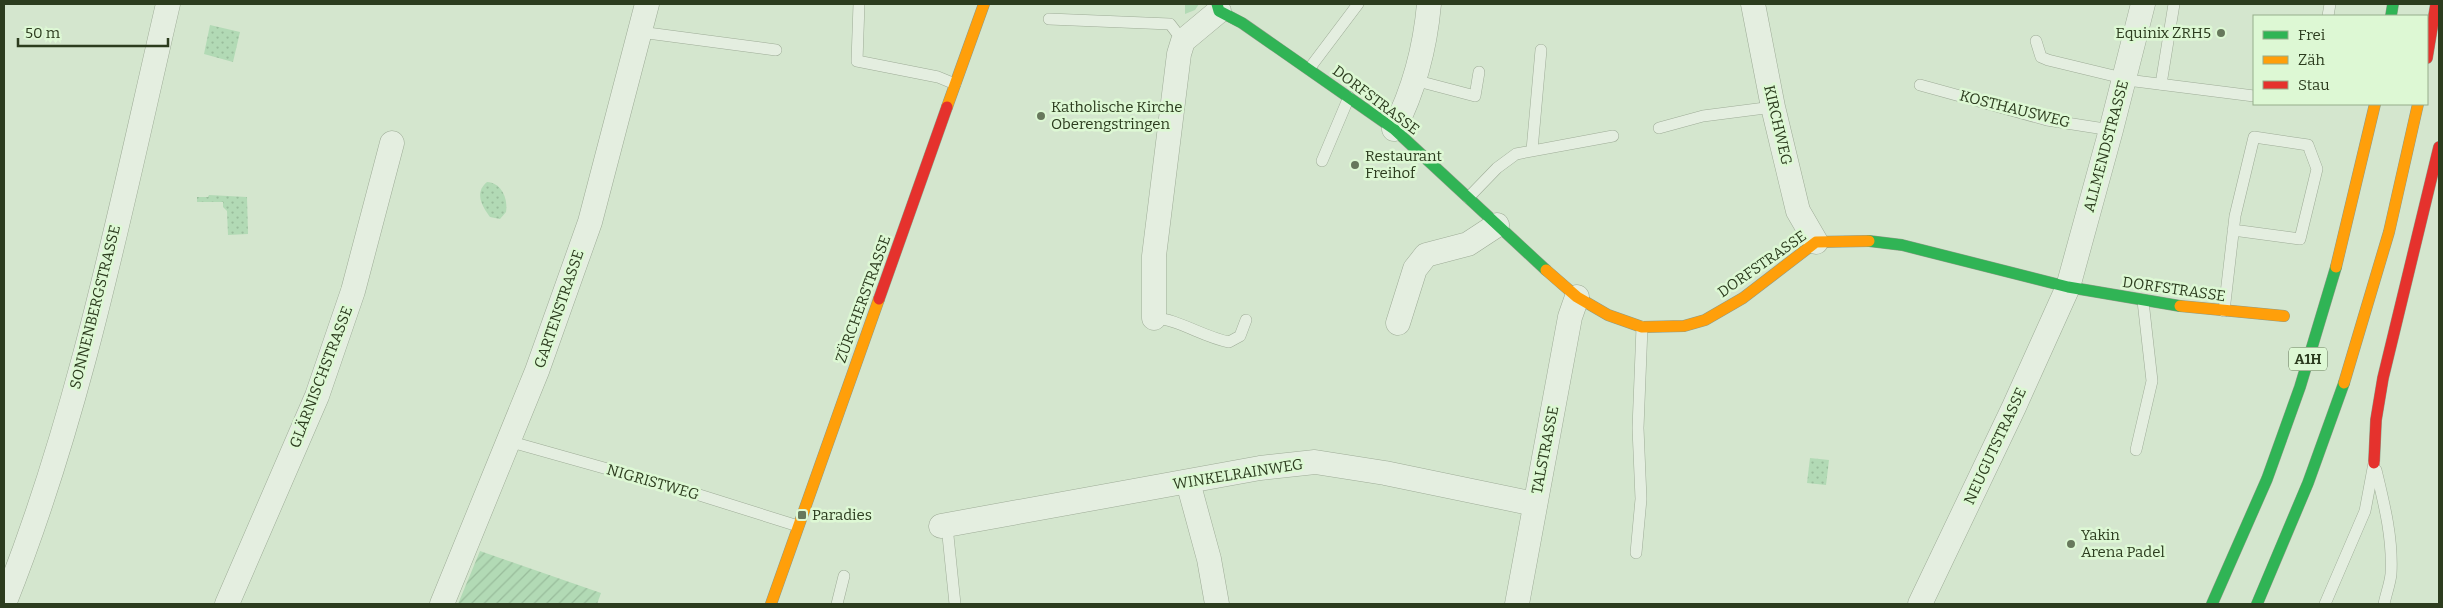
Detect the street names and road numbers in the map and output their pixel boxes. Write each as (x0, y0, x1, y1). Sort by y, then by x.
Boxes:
street label: DORFSTRASSE (1329, 61, 1423, 139)
street label: ALLMENDSTRASSE (2080, 78, 2132, 214)
street label: KIRCHWEG (1760, 83, 1796, 167)
street label: KOSTHAUSWEG (1958, 87, 2072, 131)
street label: SONNENBERGSTRASSE (66, 223, 124, 391)
street label: DORFSTRASSE (1714, 227, 1810, 301)
street label: ZÜRCHERSTRASSE (832, 233, 894, 365)
street label: GARTENSTRASSE (530, 247, 588, 371)
street label: DORFSTRASSE (2121, 273, 2227, 305)
street label: GLÄRNISCHSTRASSE (286, 304, 356, 450)
road number: A1H (2289, 348, 2327, 370)
street label: NEUGUTSTRASSE (1960, 385, 2030, 507)
street label: TALSTRASSE (1528, 404, 1562, 496)
street label: WINKELRAINWEG (1172, 455, 1304, 493)
street label: NIGRISTWEG (605, 460, 701, 504)

